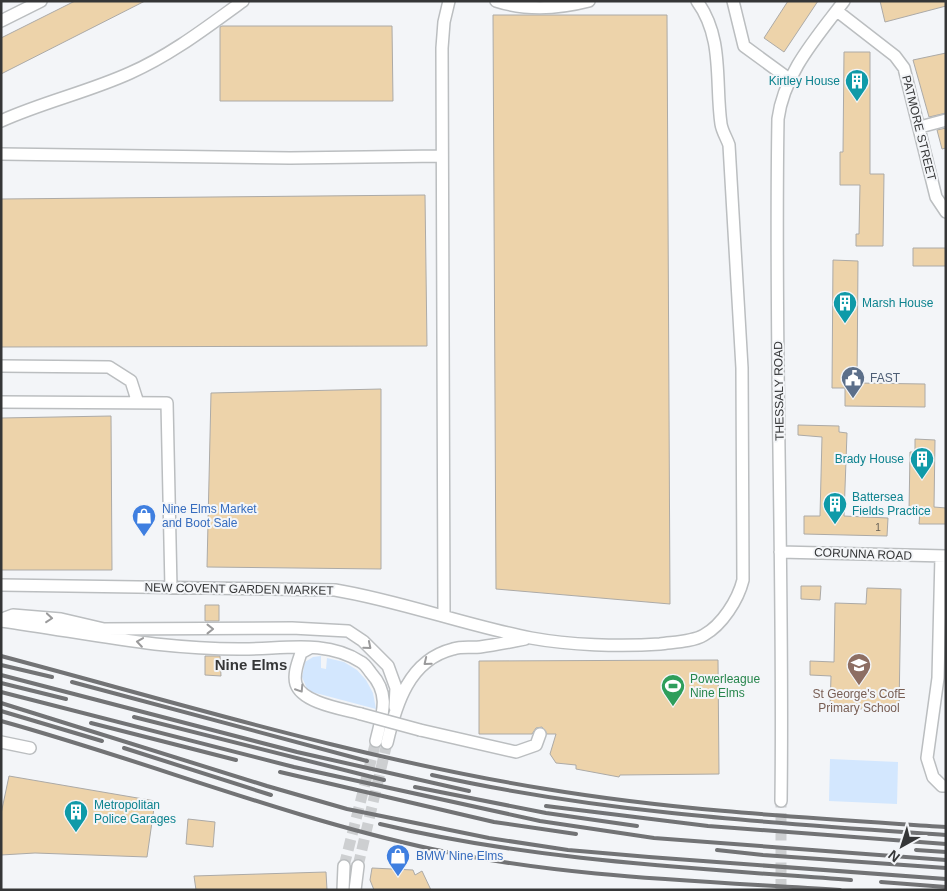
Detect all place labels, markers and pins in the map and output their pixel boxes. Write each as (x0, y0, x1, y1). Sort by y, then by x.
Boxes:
building icon: Kirtley House (844, 68, 870, 102)
place label: Kirtley House (769, 74, 840, 88)
building icon: Marsh House (832, 290, 858, 324)
place label: Marsh House (862, 296, 934, 310)
public building icon: FAST (840, 365, 866, 399)
place label: FAST (870, 371, 901, 385)
building icon: Brady House (909, 446, 935, 480)
place label: Brady House (835, 452, 904, 466)
place label: Battersea Fields Practice (852, 490, 931, 518)
building icon: Battersea Fields Practice (822, 491, 848, 525)
place label: Nine Elms Market and Boot Sale (162, 502, 257, 530)
shop icon: Nine Elms Market and Boot Sale (131, 503, 157, 537)
school or university icon: St George's CofE Primary School (846, 652, 872, 686)
place label: Powerleague Nine Elms (690, 672, 760, 700)
sports icon: Powerleague Nine Elms (660, 673, 686, 707)
place label: St George's CofE Primary School (813, 687, 906, 715)
place label: Metropolitan Police Garages (94, 798, 176, 826)
building icon: Metropolitan Police Garages (63, 799, 89, 833)
shop icon: BMW Nine Elms (385, 843, 411, 877)
place label: BMW Nine Elms (416, 849, 503, 863)

